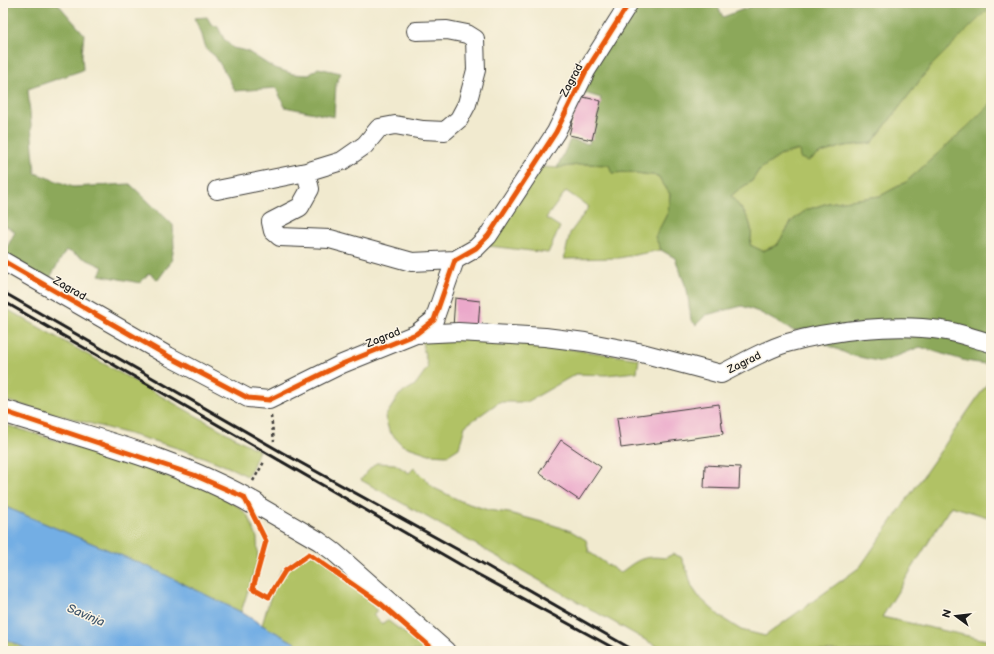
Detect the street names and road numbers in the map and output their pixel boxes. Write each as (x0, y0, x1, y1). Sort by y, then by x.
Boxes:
street label: Zagrad (557, 61, 586, 100)
street label: Zagrad (50, 273, 88, 303)
street label: Zagrad (363, 325, 402, 351)
street label: Zagrad (724, 349, 763, 377)

